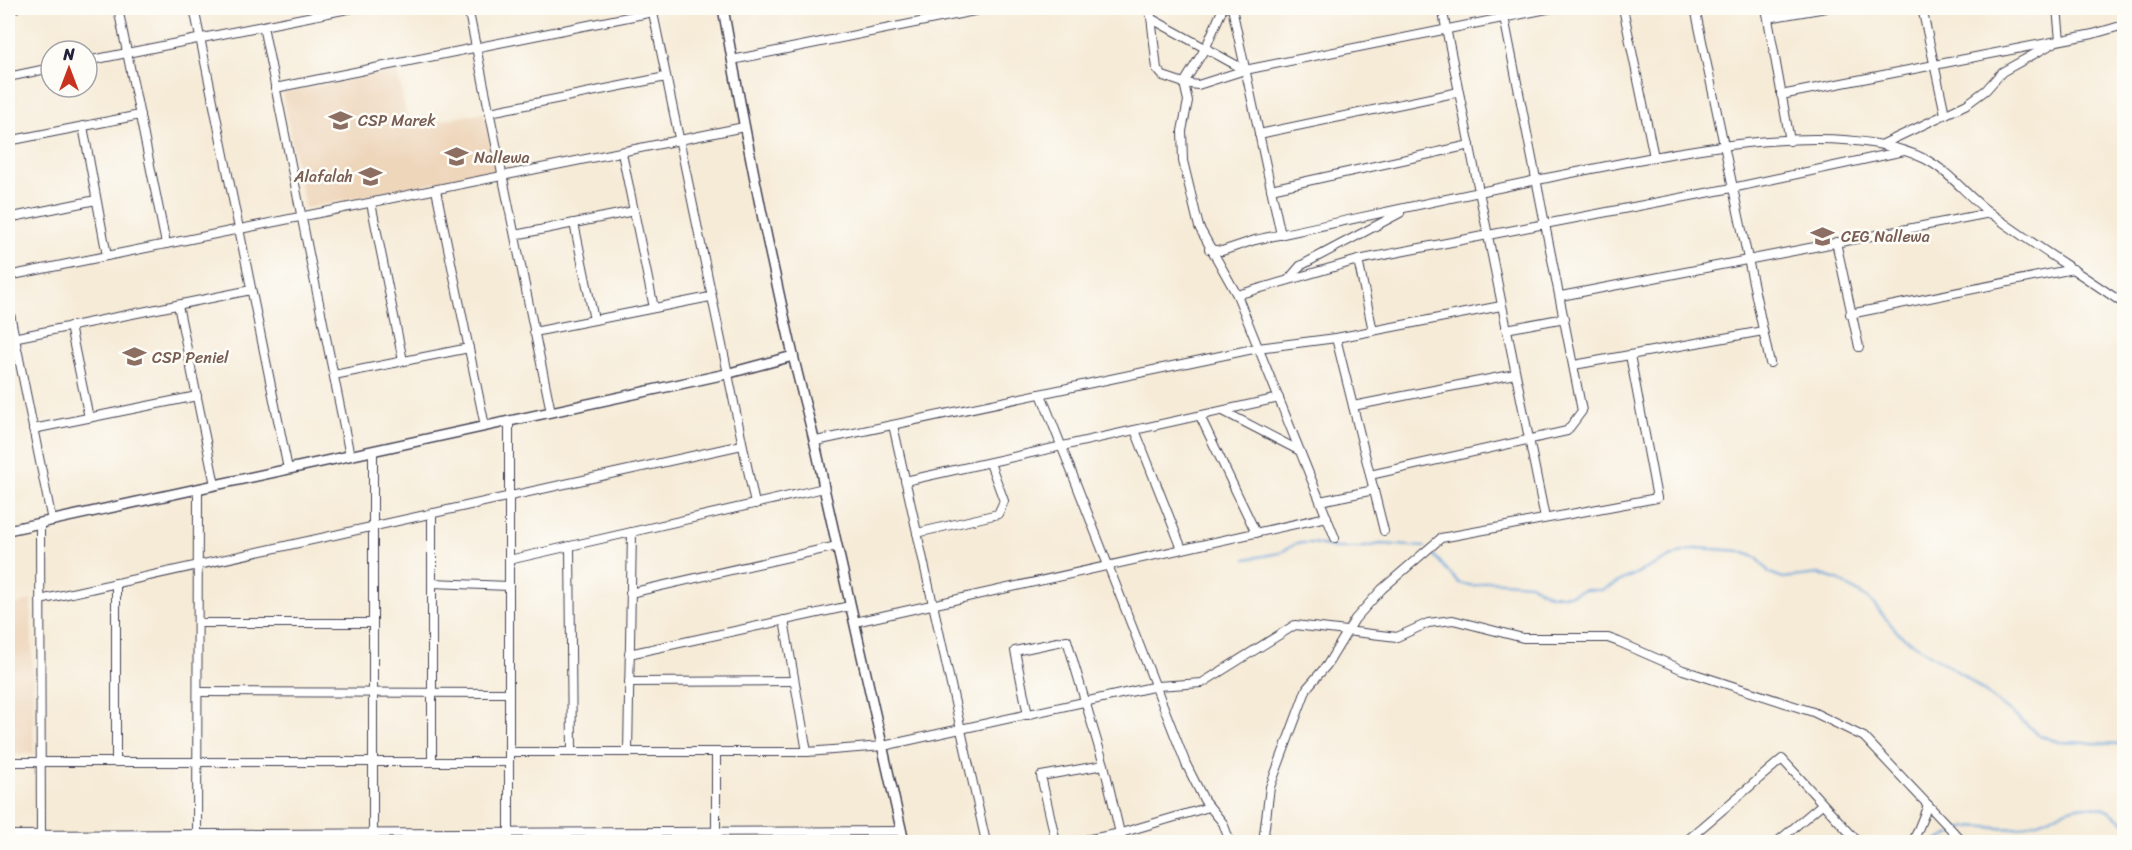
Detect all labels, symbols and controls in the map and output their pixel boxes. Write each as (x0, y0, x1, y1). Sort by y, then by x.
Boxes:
north arrow (39, 39, 99, 99)
text: N (62, 40, 75, 69)
place label: CSP Marek (358, 106, 436, 135)
school or university icon: CSP Marek (327, 107, 353, 133)
place label: Nallewa (474, 143, 530, 172)
school or university icon: Nallewa (443, 144, 469, 170)
place label: Alafalah (293, 162, 353, 191)
school or university icon: Alafalah (358, 163, 384, 189)
place label: CEG Nallewa (1841, 222, 1930, 251)
school or university icon: CEG Nallewa (1810, 223, 1836, 249)
place label: CSP Peniel (152, 343, 229, 372)
school or university icon: CSP Peniel (121, 344, 147, 370)

